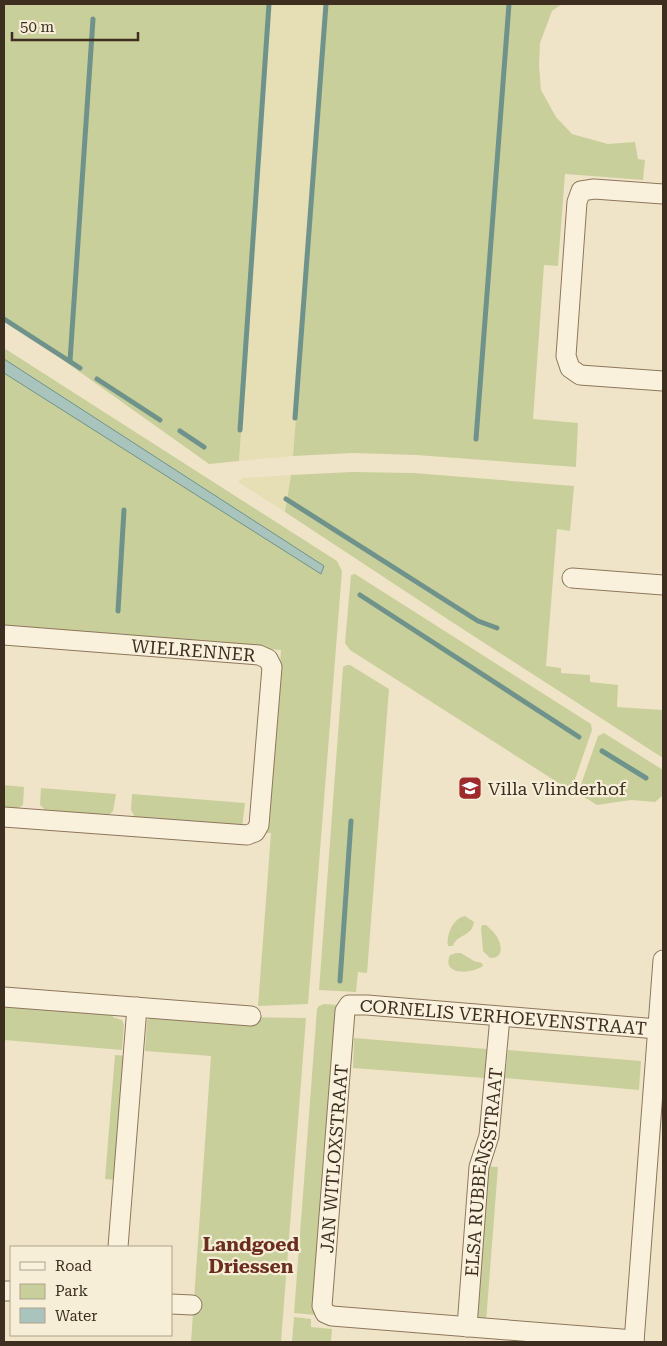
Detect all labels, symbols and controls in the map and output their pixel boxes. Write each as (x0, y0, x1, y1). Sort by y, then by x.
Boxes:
scale bar (12, 10, 139, 42)
text: 50 m (20, 18, 55, 36)
street label: WIELRENNER (130, 635, 257, 665)
school or university icon: Villa Vlinderhof (457, 775, 483, 801)
place label: Villa Vlinderhof (488, 778, 627, 799)
street label: CORNELIS VERHOEVENSTRAAT (360, 995, 648, 1039)
street label: JAN WITLOXSTRAAT (316, 1063, 351, 1254)
street label: ELSA RUBBENSSTRAAT (460, 1067, 506, 1278)
district label: Landgoed Driessen (203, 1233, 300, 1278)
legend (10, 1246, 172, 1336)
text: Road (55, 1257, 92, 1275)
text: Park (55, 1282, 89, 1300)
text: Water (55, 1307, 97, 1325)

